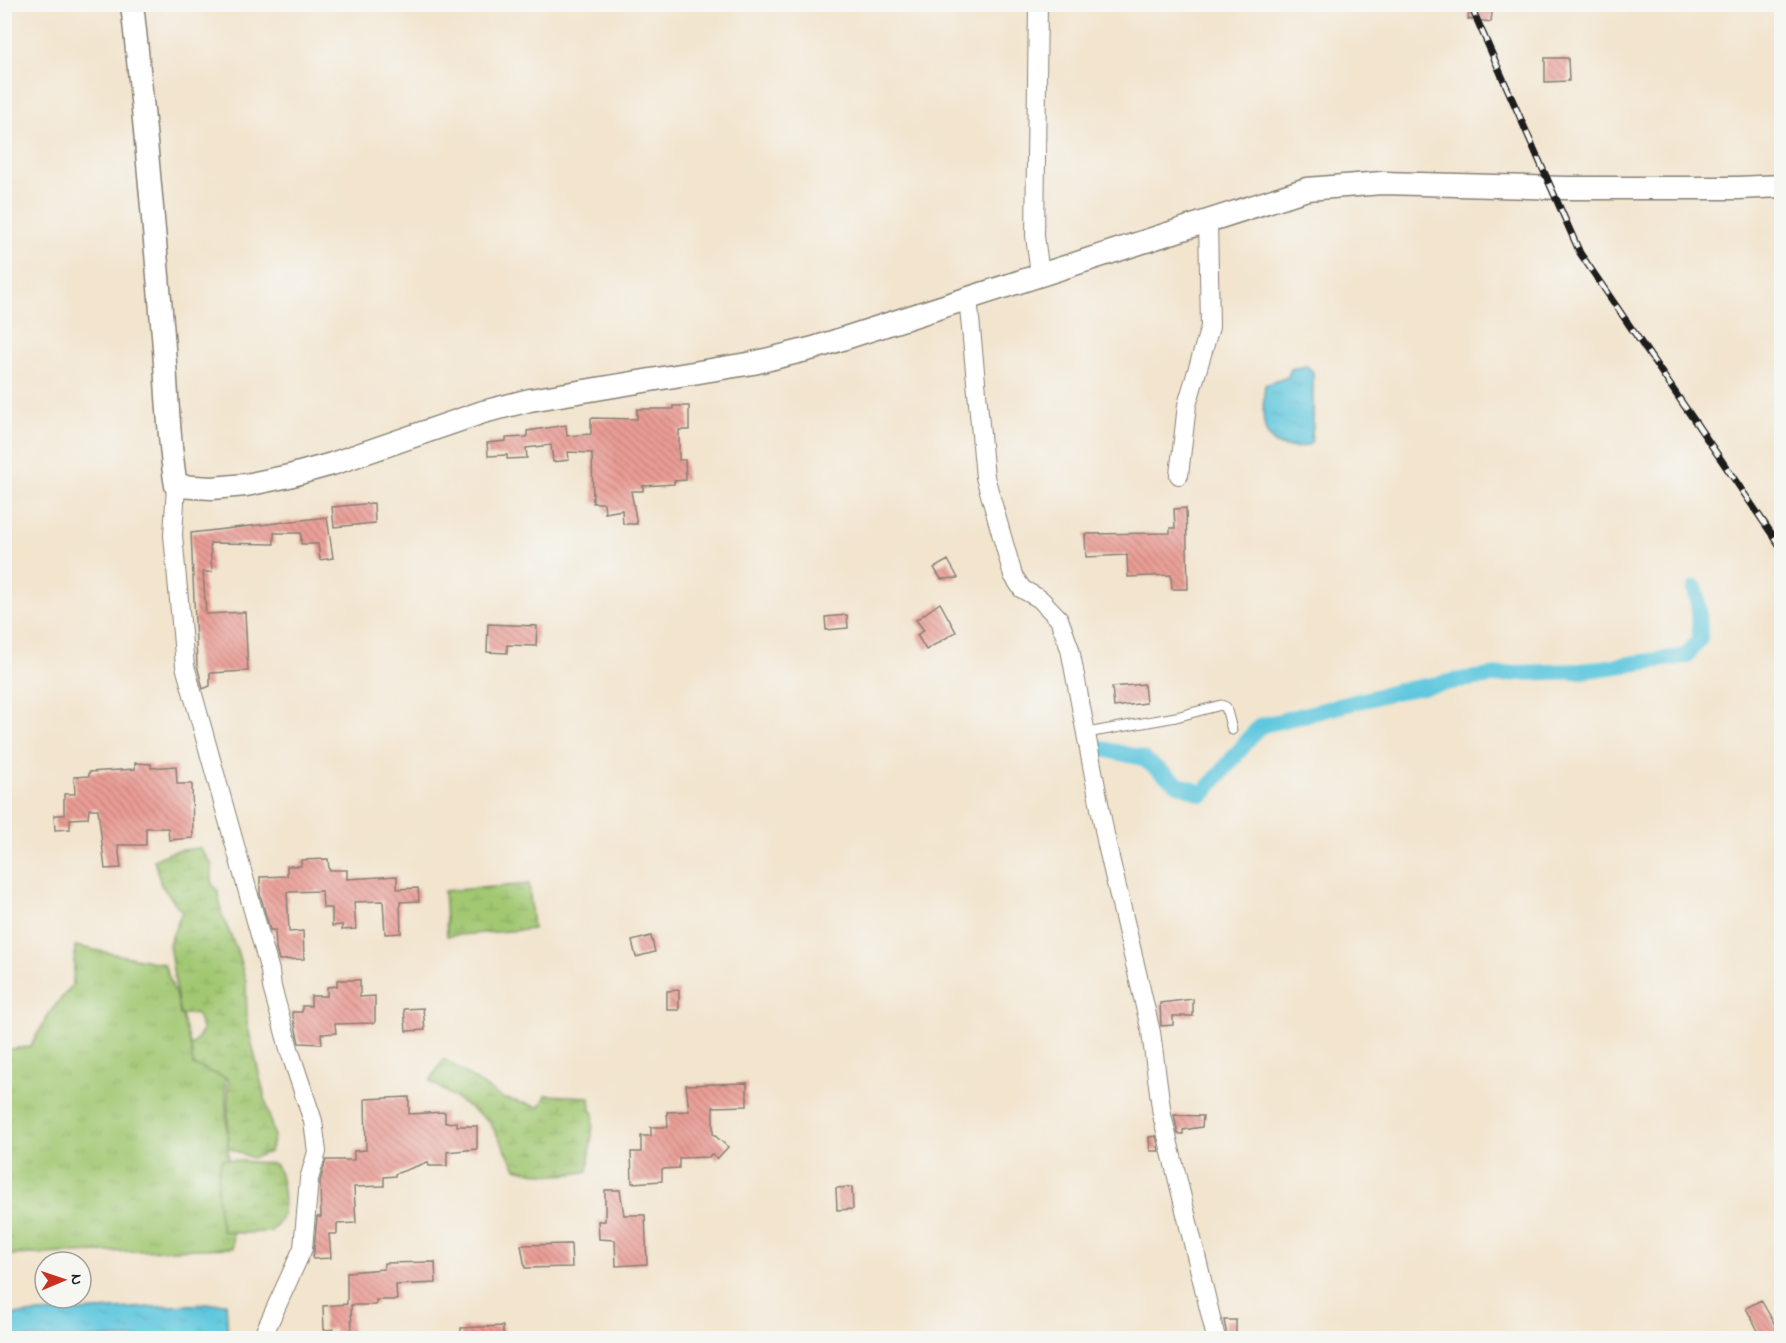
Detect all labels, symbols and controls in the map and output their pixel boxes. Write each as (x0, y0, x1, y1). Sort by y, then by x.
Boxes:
north arrow (33, 1250, 93, 1310)
text: N (64, 1274, 88, 1286)

